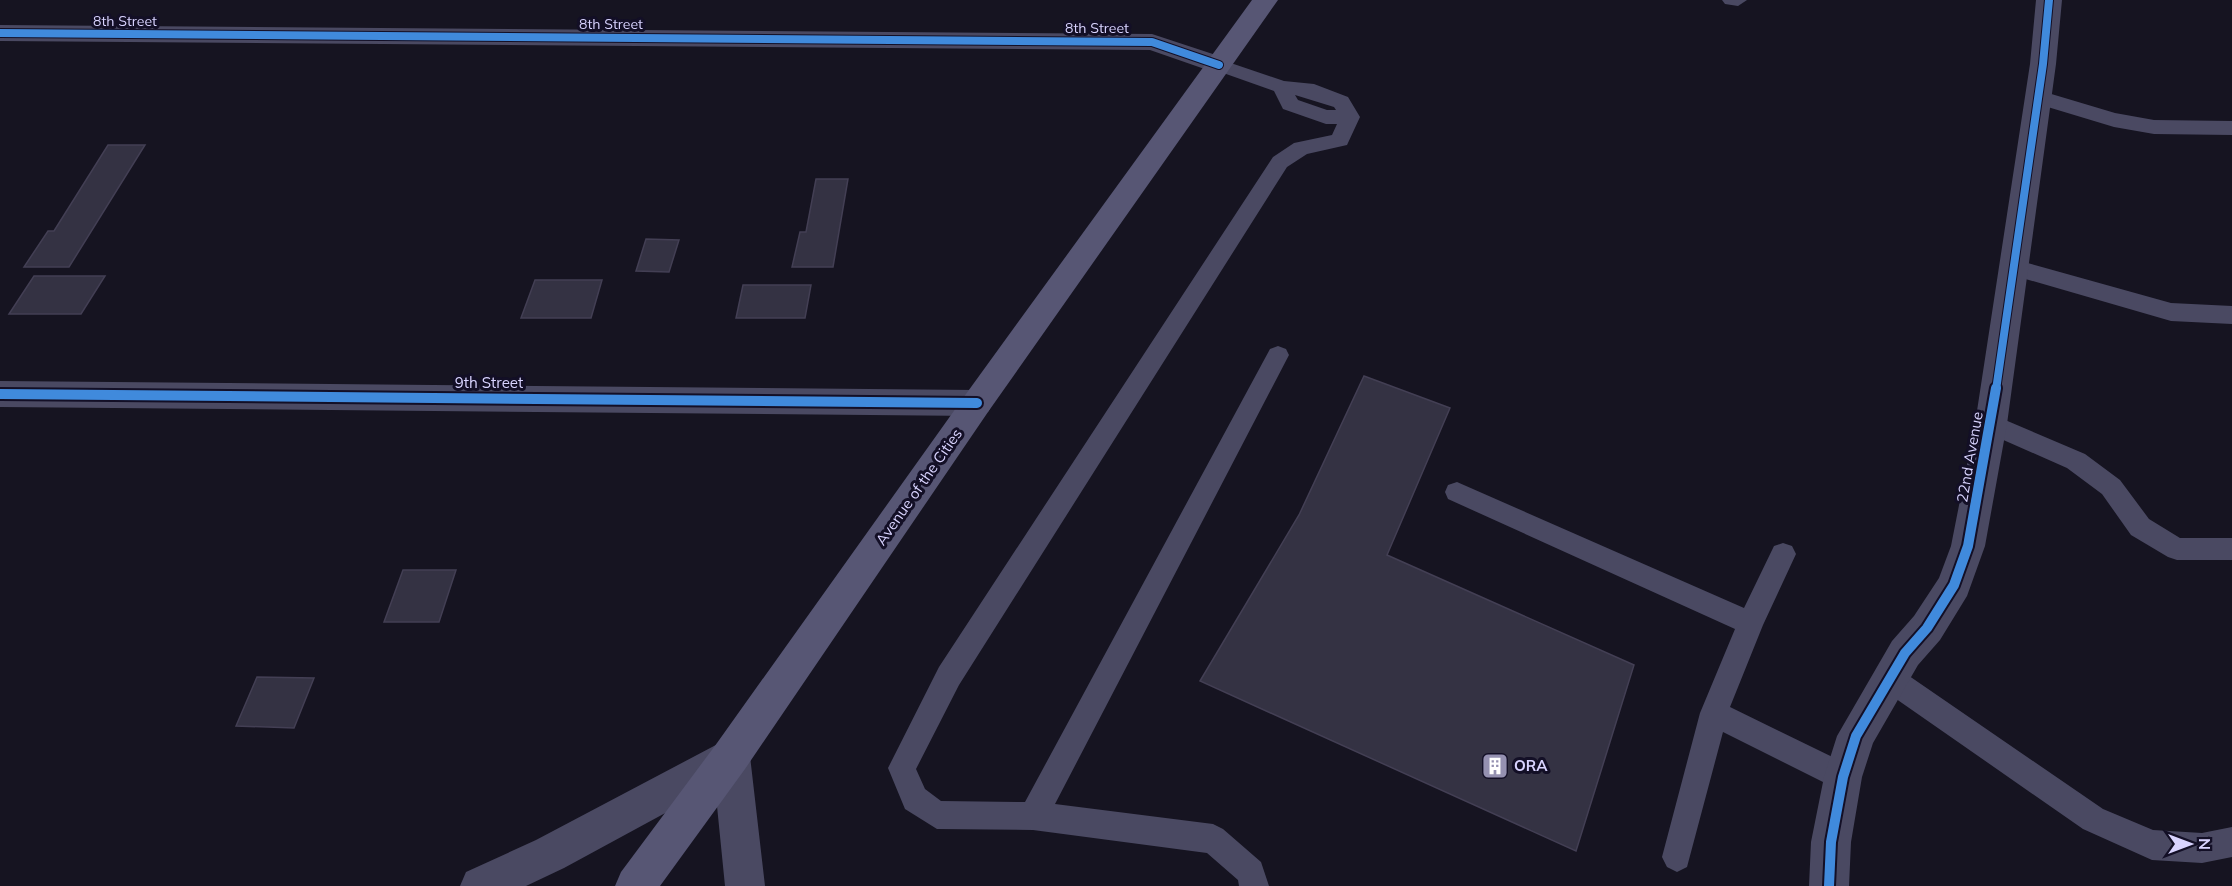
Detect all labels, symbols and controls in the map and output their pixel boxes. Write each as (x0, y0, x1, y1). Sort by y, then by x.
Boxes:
street label: 8th Street (93, 12, 157, 30)
street label: 8th Street (579, 15, 643, 33)
street label: 8th Street (1065, 19, 1129, 37)
street label: 9th Street (455, 373, 523, 392)
street label: 22nd Avenue (1952, 410, 1987, 504)
street label: Avenue of the Cities (871, 425, 966, 549)
building icon: ORA (1480, 751, 1510, 781)
place label: ORA (1514, 756, 1548, 775)
north arrow (2160, 814, 2220, 874)
text: N (2195, 838, 2215, 850)

